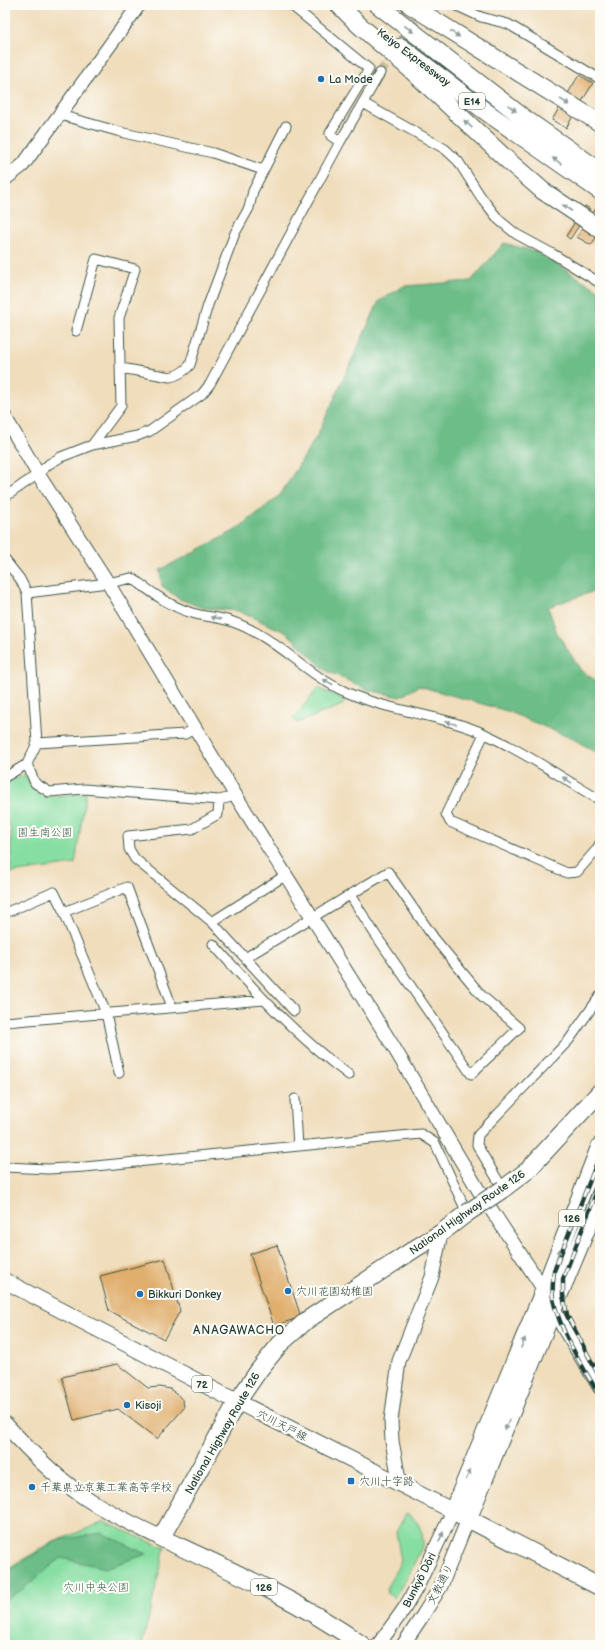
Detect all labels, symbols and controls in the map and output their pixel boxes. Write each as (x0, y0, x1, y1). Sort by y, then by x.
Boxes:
one-way arrow (403, 25, 414, 33)
street label: Keiyo Expressway (374, 26, 453, 89)
one-way arrow (449, 30, 461, 37)
place label: La Mode (329, 73, 373, 86)
marker: La Mode (316, 74, 326, 84)
road number: E14 (459, 93, 485, 109)
one-way arrow (560, 98, 570, 106)
one-way arrow (506, 104, 517, 113)
one-way arrow (463, 119, 473, 129)
one-way arrow (551, 157, 562, 165)
one-way arrow (562, 204, 573, 211)
one-way arrow (210, 615, 222, 621)
one-way arrow (322, 679, 334, 686)
one-way arrow (444, 720, 456, 726)
one-way arrow (561, 777, 573, 784)
park label: 園生南公園 (18, 826, 73, 839)
street label: National Highway Route 126 (407, 1167, 528, 1257)
road number: 126 (559, 1210, 585, 1226)
one-way arrow (556, 1247, 562, 1259)
place label: 穴川花園幼稚園 (296, 1285, 373, 1298)
marker: 穴川花園幼稚園 (283, 1286, 293, 1296)
place label: Bikkuri Donkey (148, 1288, 221, 1301)
marker: Bikkuri Donkey (135, 1289, 145, 1299)
district label: ANAGAWACHO (193, 1323, 285, 1338)
one-way arrow (520, 1337, 526, 1349)
street label: National Highway Route 126 (182, 1370, 263, 1496)
road number: 72 (192, 1376, 212, 1392)
place label: Kisoji (135, 1399, 161, 1412)
marker: Kisoji (122, 1400, 132, 1410)
street label: 穴川天戸線 (254, 1407, 309, 1444)
one-way arrow (504, 1419, 510, 1430)
one-way arrow (465, 1470, 471, 1481)
place label: 穴川十字路 (359, 1475, 414, 1488)
marker: 穴川十字路 (346, 1476, 356, 1486)
place label: 千葉県立京葉工業高等学校 (40, 1481, 172, 1494)
marker: 千葉県立京葉工業高等学校 (27, 1482, 37, 1492)
one-way arrow (438, 1531, 444, 1543)
street label: Bunkyō Dōri (400, 1551, 439, 1610)
street label: 文教通り (425, 1562, 456, 1607)
road number: 126 (251, 1579, 277, 1595)
park label: 穴川中央公園 (63, 1581, 129, 1594)

